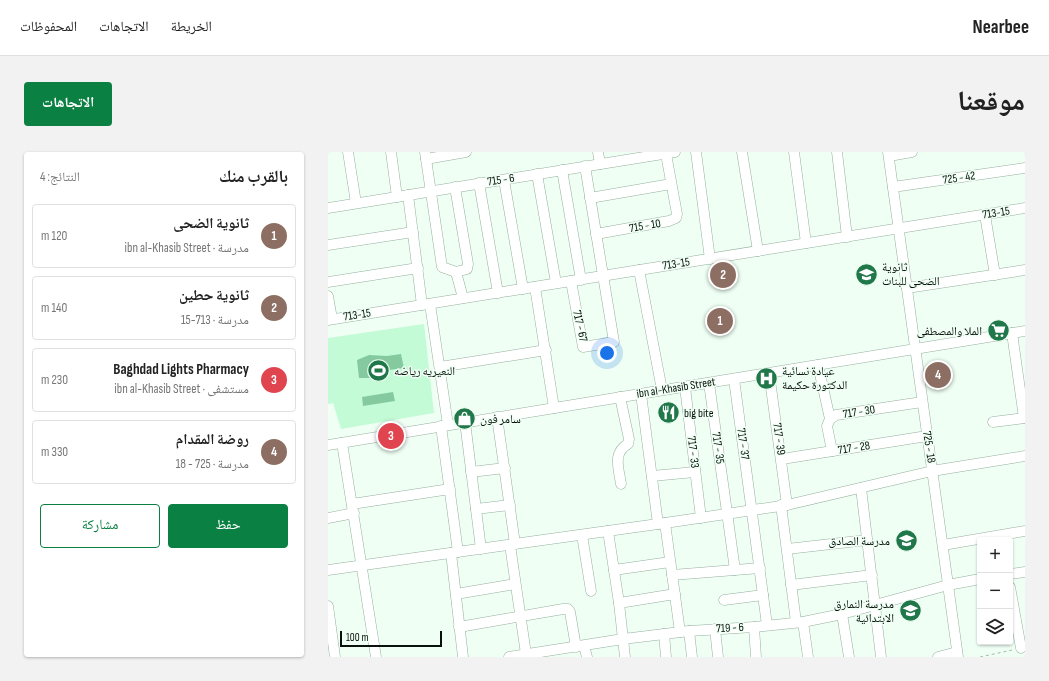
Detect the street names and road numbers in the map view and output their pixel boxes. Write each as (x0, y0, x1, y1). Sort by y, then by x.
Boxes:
street label: 725 - 42 (942, 168, 976, 188)
street label: 715 - 6 (486, 170, 516, 190)
street label: 713-15 (981, 203, 1011, 223)
street label: 715 - 10 (628, 216, 662, 236)
street label: 713-15 (661, 254, 691, 274)
street label: 713-15 (342, 305, 372, 325)
street label: 717 - 67 (569, 309, 591, 344)
street label: ibn al-Khasib Street (636, 374, 717, 402)
street label: 717 - 30 (842, 402, 876, 422)
street label: 717 - 39 (769, 422, 789, 456)
street label: 717 - 37 (733, 427, 753, 461)
street label: 725 - 18 (919, 430, 939, 464)
street label: 717 - 35 (708, 431, 728, 465)
street label: 717 - 33 (684, 435, 702, 469)
street label: 717 - 28 (837, 438, 871, 458)
street label: 719 - 6 (716, 620, 744, 636)

